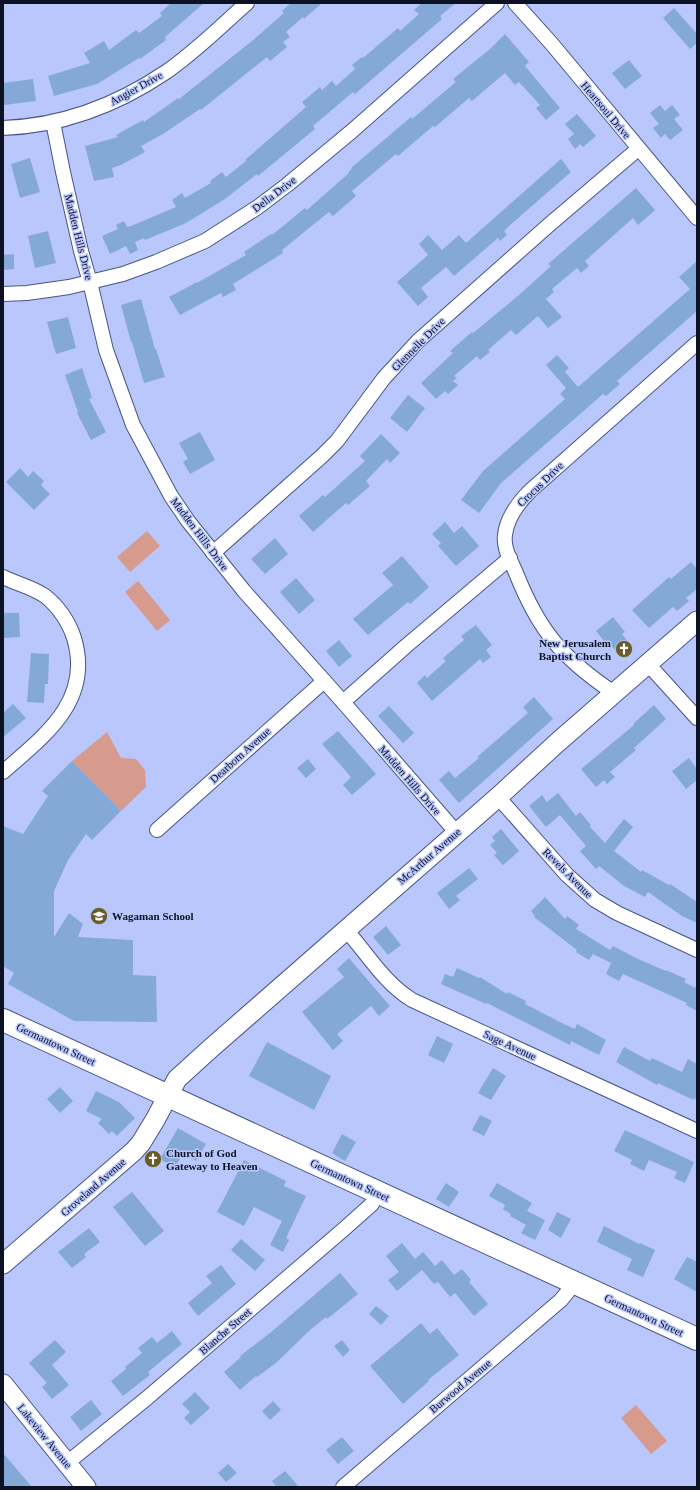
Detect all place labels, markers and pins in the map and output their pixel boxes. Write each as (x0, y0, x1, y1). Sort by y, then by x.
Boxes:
place label: New Jerusalem Baptist Church (539, 637, 611, 662)
church icon: New Jerusalem Baptist Church (614, 639, 634, 659)
school or university icon: Wagaman School (89, 906, 109, 926)
place label: Wagaman School (112, 910, 194, 922)
place label: Church of God Gateway to Heaven (166, 1147, 258, 1172)
church icon: Church of God Gateway to Heaven (143, 1149, 163, 1169)

